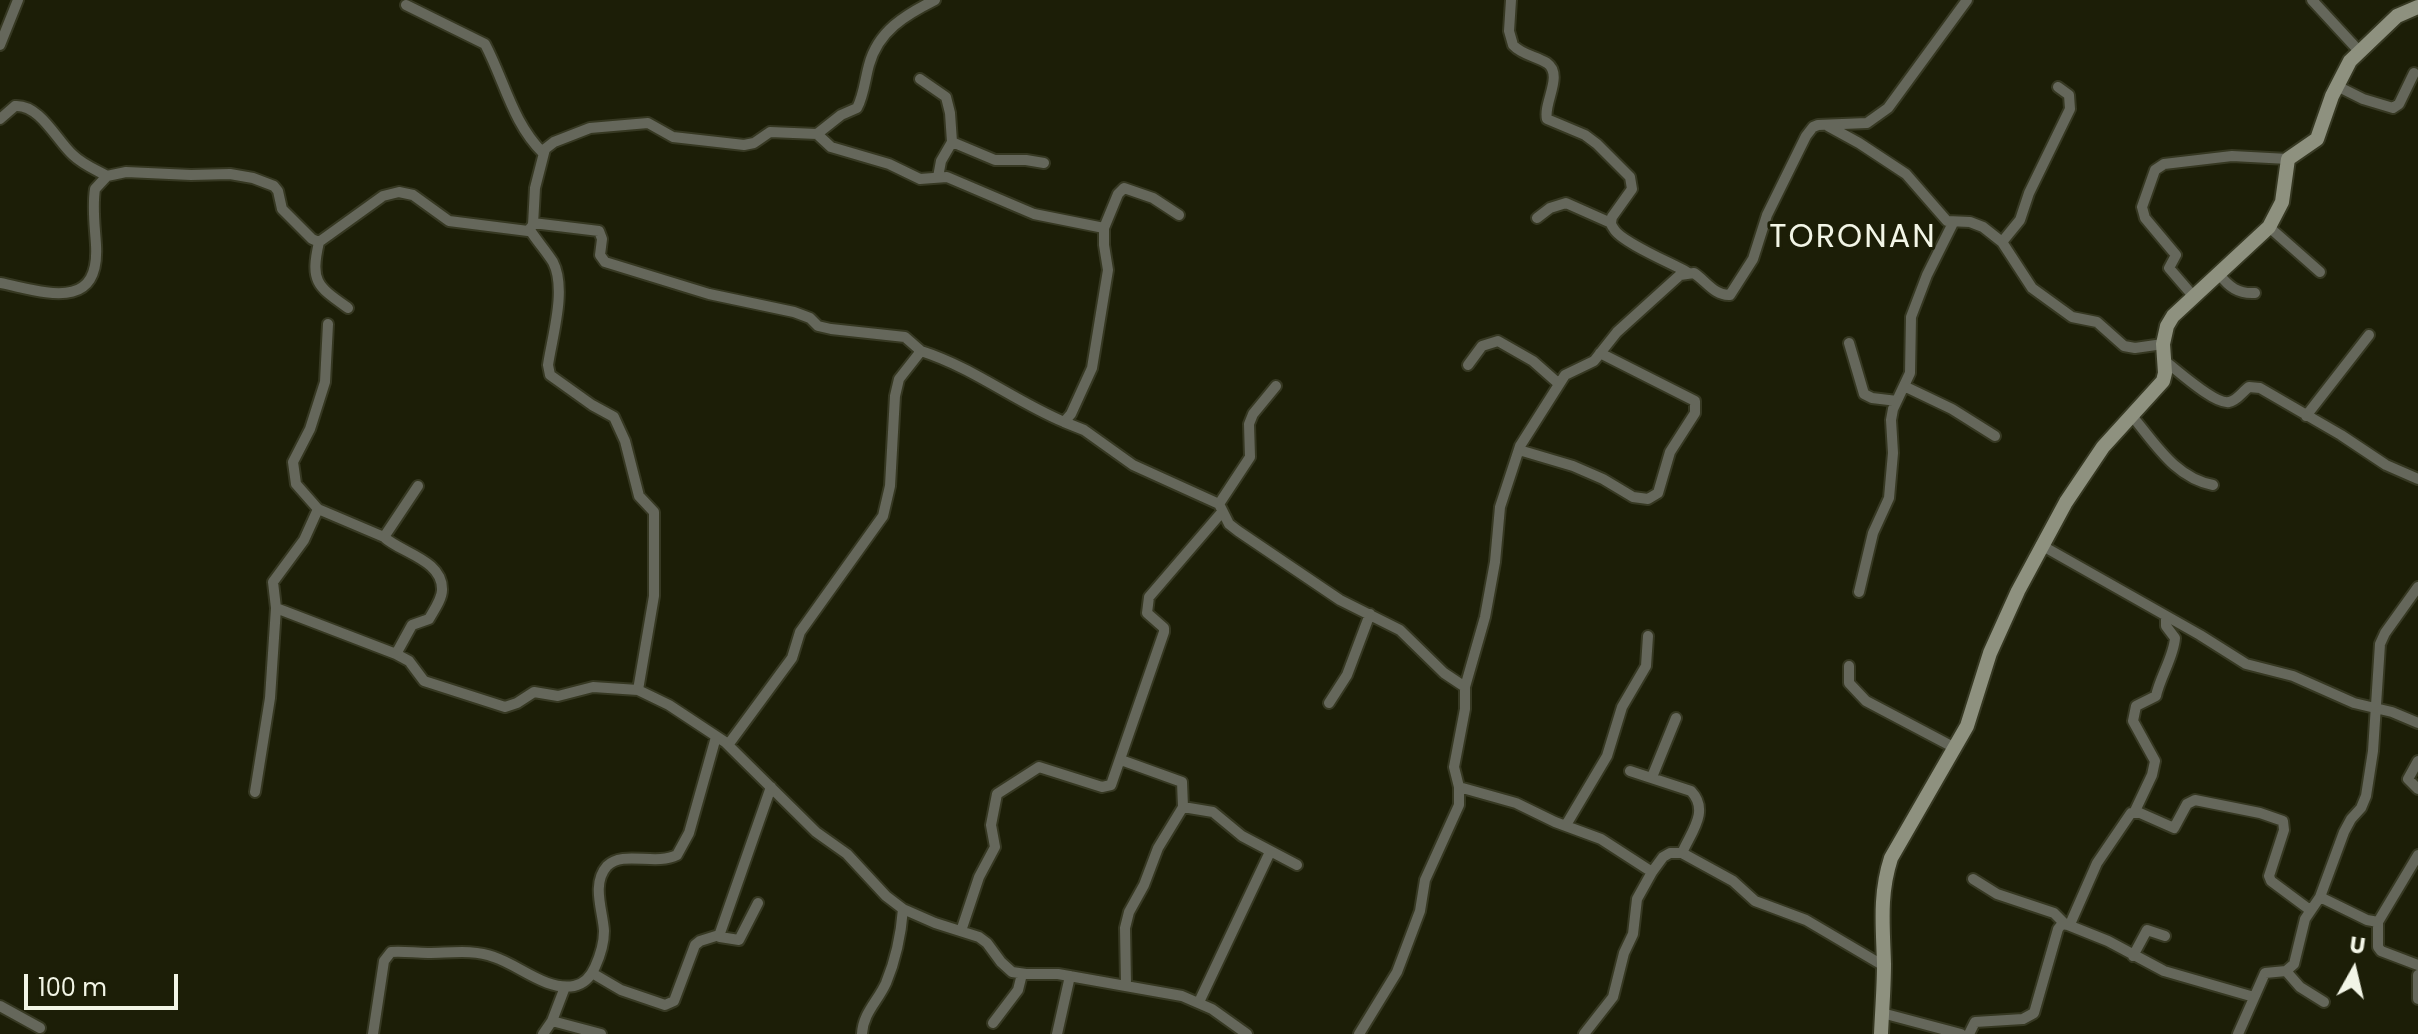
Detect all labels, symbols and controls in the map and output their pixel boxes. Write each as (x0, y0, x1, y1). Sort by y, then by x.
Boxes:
district label: TORONAN (1769, 220, 1937, 258)
text: U (2348, 929, 2367, 962)
north arrow (2314, 930, 2394, 1010)
scale bar (28, 958, 182, 1008)
text: 100 m (38, 971, 107, 1004)

